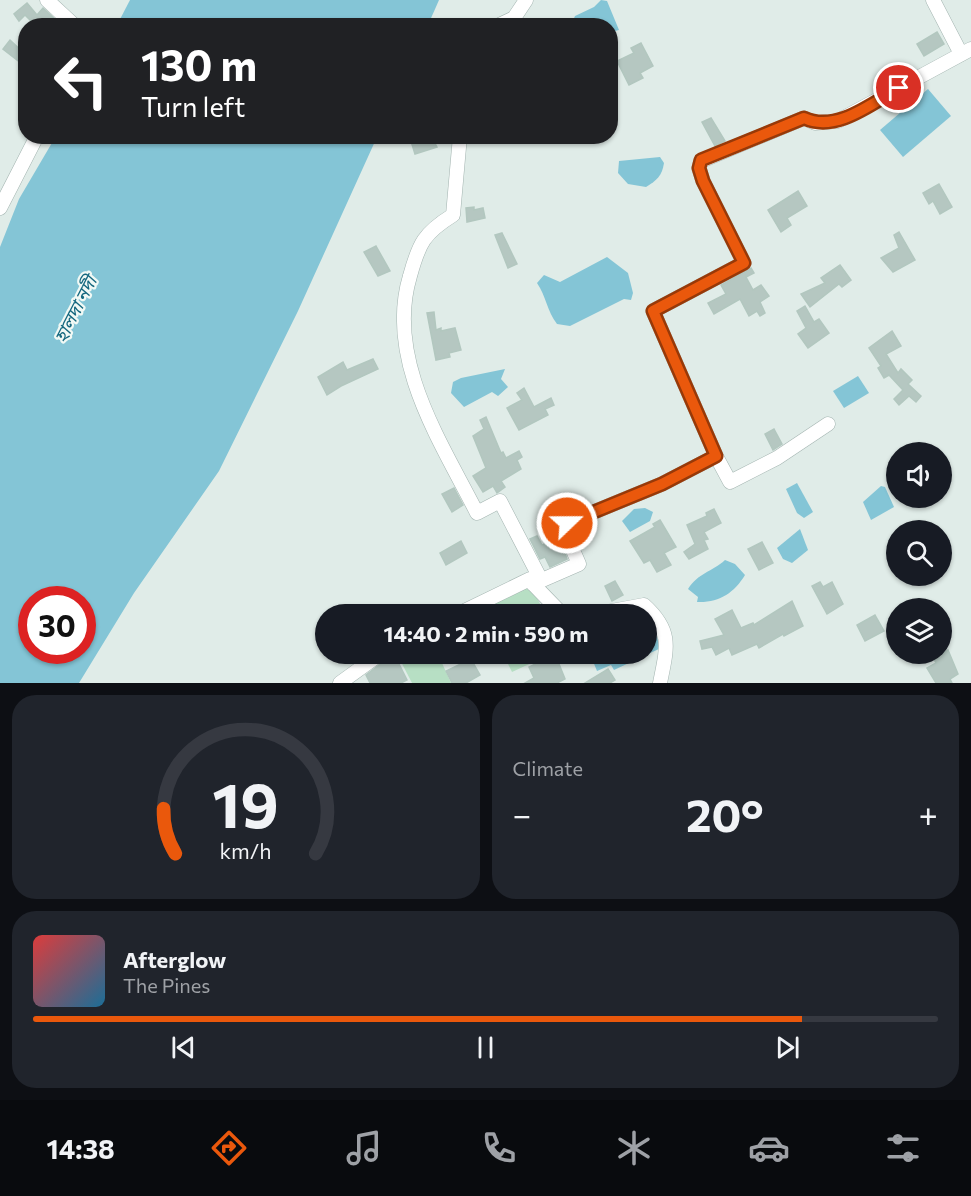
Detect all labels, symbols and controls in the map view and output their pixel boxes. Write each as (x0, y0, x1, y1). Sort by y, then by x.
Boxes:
text: 130 m (141, 38, 257, 90)
icon: left (42, 42, 120, 120)
pin (873, 62, 924, 113)
icon: arrive (882, 71, 915, 104)
text: Turn left (141, 90, 245, 123)
water label: হালদা নদী (49, 269, 102, 346)
map controls (886, 442, 952, 664)
button: sound (886, 442, 952, 508)
position arrow (535, 491, 599, 555)
button: search (886, 520, 952, 586)
speed limit sign: 30 (18, 586, 96, 664)
button: layers (886, 598, 952, 664)
text: 14:40 · 2 min · 590 m (383, 620, 589, 647)
text: Climate (513, 756, 583, 780)
text: 19 (212, 765, 279, 841)
text: 20° (686, 786, 764, 841)
text: − (513, 793, 531, 834)
text: + (919, 793, 938, 834)
text: km/h (220, 837, 272, 863)
text: Afterglow (123, 946, 226, 973)
text: The Pines (123, 973, 210, 997)
icon: previous (167, 1031, 200, 1064)
icon: pause (469, 1031, 502, 1064)
icon: next (771, 1031, 804, 1064)
icon: directions (208, 1127, 250, 1169)
icon: music (343, 1127, 385, 1169)
icon: phone (478, 1127, 520, 1169)
icon: climate (613, 1127, 655, 1169)
icon: car (748, 1127, 790, 1169)
icon: filters (882, 1127, 924, 1169)
text: 14:38 (46, 1132, 115, 1165)

